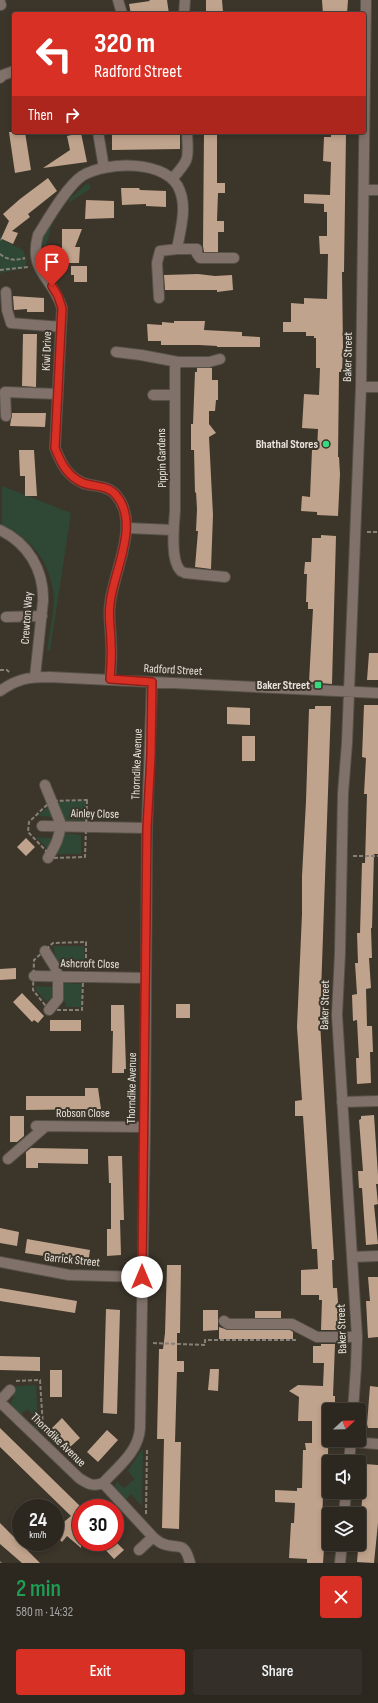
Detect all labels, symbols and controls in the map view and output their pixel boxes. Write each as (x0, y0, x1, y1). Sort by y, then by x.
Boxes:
text: 320 m (94, 27, 155, 60)
icon: left (28, 28, 80, 80)
text: Radford Street (94, 61, 182, 82)
icon: right (61, 104, 83, 126)
text: Then (28, 106, 53, 125)
pin (35, 245, 69, 286)
icon: arrive (41, 251, 63, 273)
street label: Kiwi Drive (39, 331, 55, 371)
street label: Baker Street (340, 332, 356, 382)
street label: Pippin Gardens (154, 428, 170, 488)
place label: Bhathal Stores (256, 437, 318, 452)
marker: Bhathal Stores (321, 439, 331, 449)
street label: Crewton Way (18, 591, 36, 645)
street label: Radford Street (143, 661, 203, 679)
place label: Baker Street (257, 678, 310, 693)
marker: Baker Street (313, 680, 323, 690)
street label: Thorndike Avenue (128, 728, 146, 800)
street label: Ainley Close (70, 806, 119, 822)
street label: Ashcroft Close (60, 956, 120, 972)
street label: Baker Street (317, 980, 333, 1030)
street label: Thorndike Avenue (124, 1052, 140, 1124)
street label: Robson Close (56, 1106, 110, 1121)
street label: Garrick Street (43, 1250, 101, 1270)
position arrow (121, 1256, 163, 1298)
street label: Baker Street (334, 1303, 350, 1354)
north arrow (322, 1403, 366, 1447)
map controls (322, 1403, 366, 1551)
street label: Thorndike Avenue (27, 1410, 89, 1470)
button: sound (322, 1455, 366, 1499)
speed limit sign: 30 (72, 1499, 124, 1551)
button: layers (322, 1507, 366, 1551)
text: 24 (29, 1508, 47, 1532)
text: km/h (29, 1529, 47, 1541)
text: 2 min (16, 1574, 61, 1603)
button: close (320, 1576, 362, 1618)
text: 580 m · 14:32 (16, 1604, 73, 1620)
button: Exit (16, 1649, 185, 1695)
button: Share (193, 1649, 362, 1695)

